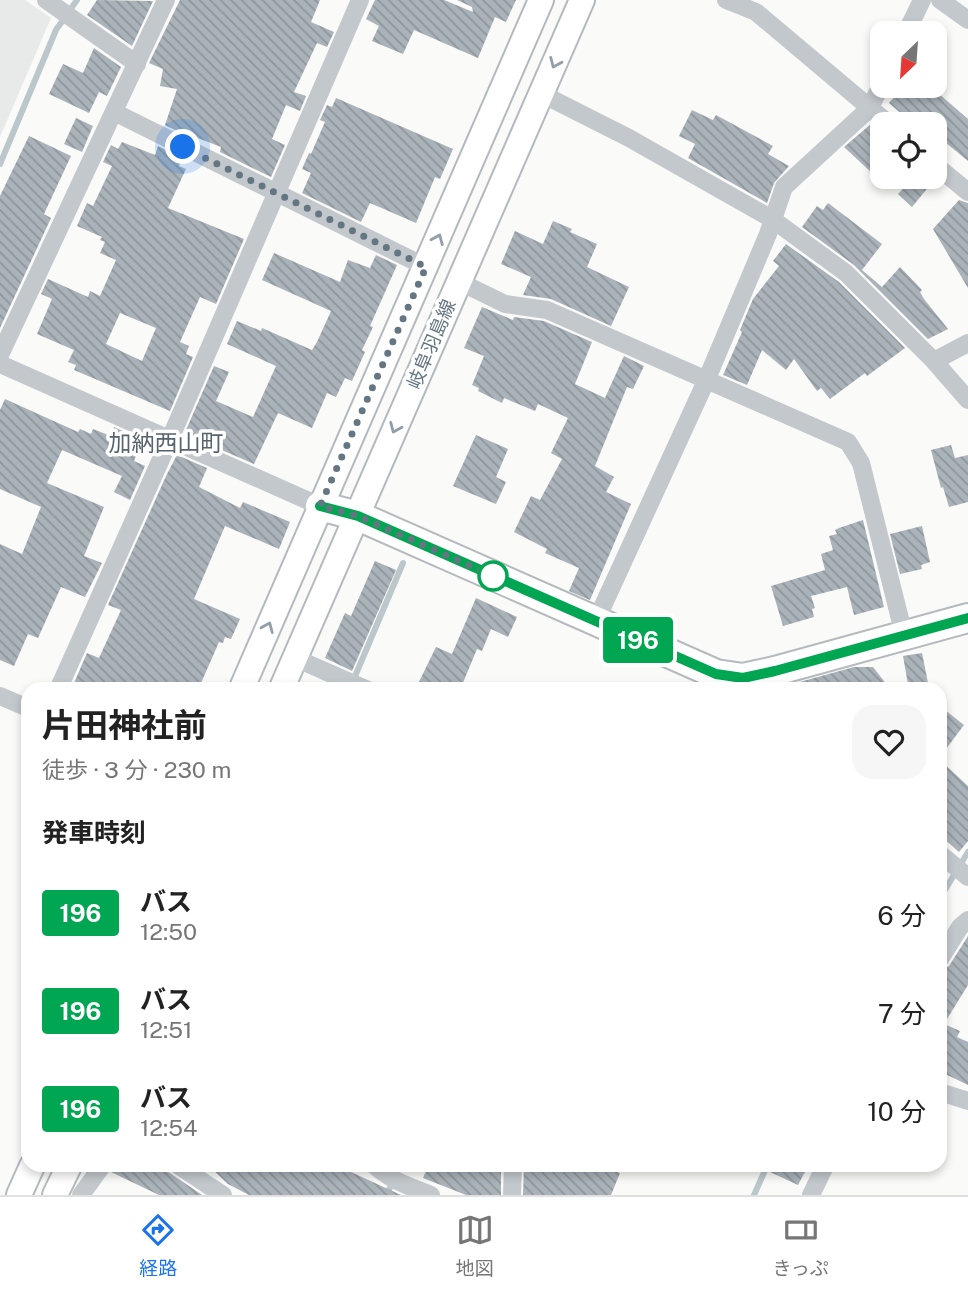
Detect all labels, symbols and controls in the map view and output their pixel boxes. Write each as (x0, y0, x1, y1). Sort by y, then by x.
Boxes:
north arrow (870, 21, 947, 98)
map controls (870, 21, 947, 189)
one-way arrow (549, 56, 563, 68)
button: locate (870, 112, 947, 189)
your location (165, 129, 200, 164)
one-way arrow (430, 234, 444, 246)
street label: 岐阜羽島線 (402, 296, 460, 392)
one-way arrow (389, 421, 403, 433)
district label: 加納西山町 (109, 429, 224, 456)
unlabelled marker (478, 561, 508, 591)
line badge: 196 (598, 617, 678, 663)
one-way arrow (260, 622, 274, 634)
text: 196 (617, 626, 659, 654)
button: heart (852, 705, 926, 779)
text: 片田神社前 (42, 706, 207, 744)
text: 徒歩 · 3 分 · 230 m (42, 756, 231, 783)
text: 発車時刻 (42, 817, 146, 848)
text: バス (140, 886, 192, 917)
text: 196 (60, 899, 101, 927)
text: 6 分 (877, 900, 926, 931)
text: 12:50 (140, 918, 197, 945)
text: バス (140, 984, 192, 1015)
text: 196 (60, 997, 101, 1025)
text: 7 分 (878, 998, 926, 1029)
text: 12:51 (140, 1016, 192, 1043)
text: バス (140, 1082, 192, 1113)
text: 196 (60, 1095, 101, 1123)
text: 10 分 (867, 1096, 926, 1127)
text: 12:54 (140, 1114, 197, 1141)
tab: 経路 (139, 1211, 177, 1280)
tab: 地図 (456, 1211, 494, 1280)
tab: きっぷ (772, 1211, 829, 1280)

